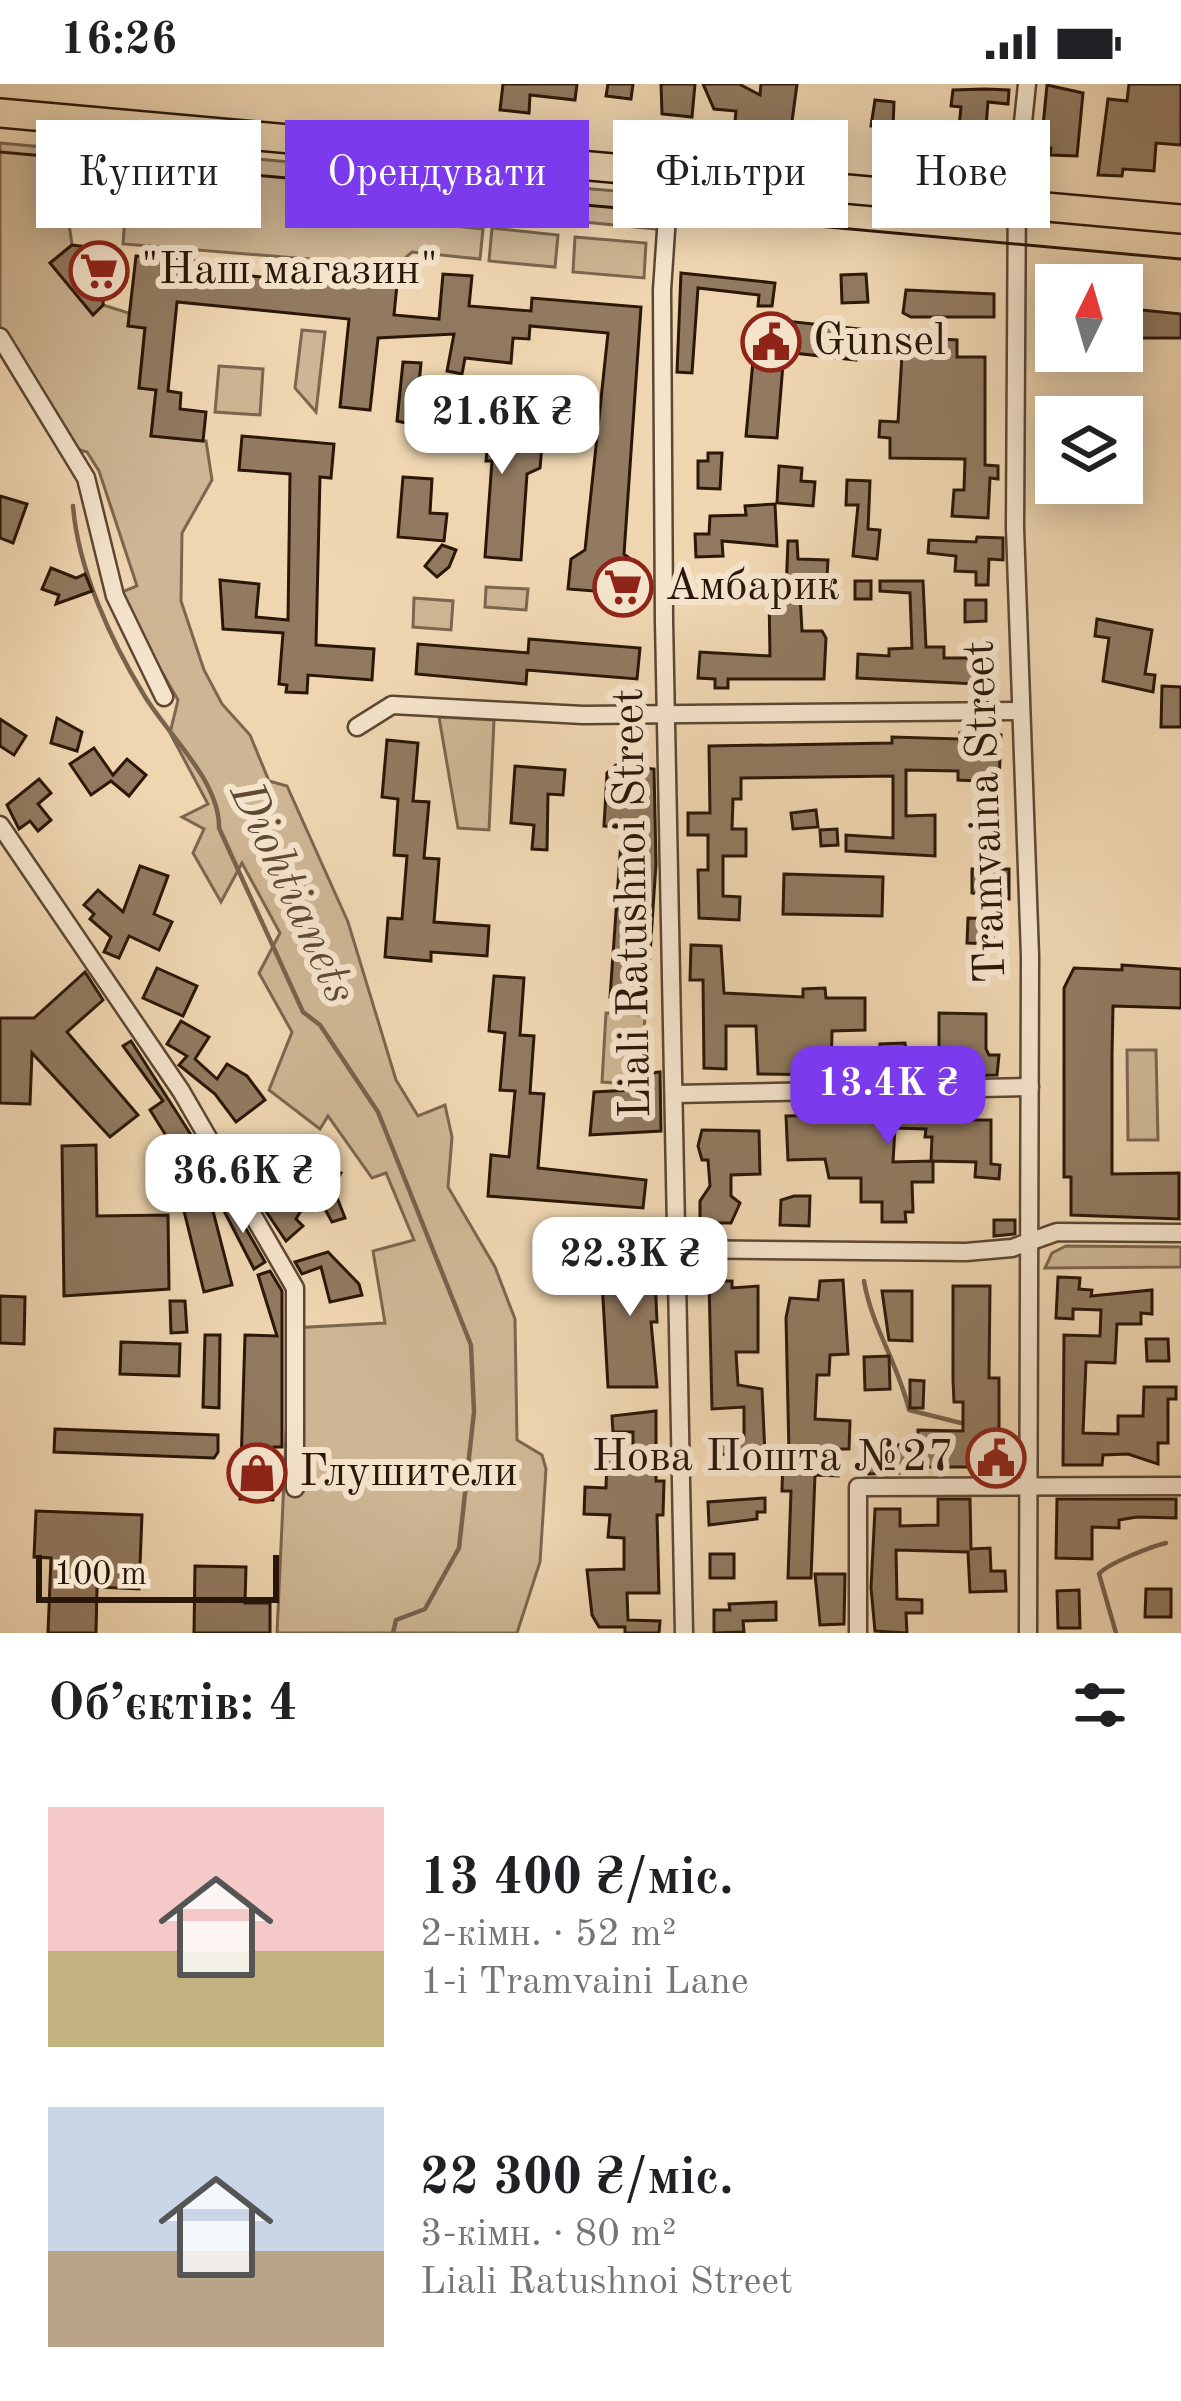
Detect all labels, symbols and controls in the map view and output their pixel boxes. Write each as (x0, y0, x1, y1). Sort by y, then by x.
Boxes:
text: 16:26 (60, 19, 177, 64)
chip: Купити (36, 120, 261, 228)
chip: Орендувати (285, 120, 589, 228)
chip: Фільтри (613, 120, 848, 228)
chip: Нове (872, 120, 1050, 228)
supermarket icon: "Наш магазин" (68, 240, 130, 302)
place label: "Наш магазин" (141, 249, 438, 294)
north arrow (1035, 264, 1143, 372)
map controls (1035, 264, 1143, 504)
public building icon: Gunsel (740, 311, 802, 373)
place label: Gunsel (813, 320, 946, 365)
pin: 21.6K ₴ (391, 375, 613, 477)
text: 21.6K ₴ (431, 394, 573, 433)
button: layers (1035, 396, 1143, 504)
supermarket icon: Амбарик (592, 556, 654, 618)
place label: Амбарик (665, 565, 840, 610)
street label: Tramvaina Street (959, 639, 1015, 985)
street label: Liali Ratushnoi Street (608, 687, 660, 1119)
water label: Diohtianets (219, 774, 364, 1011)
pin: 13.4K ₴ (777, 1046, 999, 1148)
text: 13.4K ₴ (817, 1065, 959, 1104)
pin: 36.6K ₴ (132, 1134, 354, 1236)
text: 36.6K ₴ (172, 1153, 314, 1192)
pin: 22.3K ₴ (519, 1217, 741, 1319)
text: 22.3K ₴ (559, 1236, 701, 1275)
public building icon: Нова Пошта №27 (965, 1427, 1027, 1489)
place label: Нова Пошта №27 (591, 1436, 954, 1481)
shop icon: Глушители (226, 1442, 288, 1504)
place label: Глушители (299, 1451, 518, 1496)
scale bar (36, 1549, 279, 1602)
text: 100 m (54, 1559, 147, 1592)
icon: filters (1067, 1672, 1133, 1738)
text: Об’єктів: 4 (48, 1680, 298, 1731)
text: 13 400 ₴/міс. (420, 1854, 733, 1905)
icon: home (144, 1855, 288, 1999)
text: 2-кімн. · 52 m² (420, 1915, 677, 1954)
text: 1-i Tramvaini Lane (420, 1963, 749, 2002)
text: 22 300 ₴/міс. (420, 2154, 733, 2205)
icon: home (144, 2155, 288, 2299)
text: 3-кімн. · 80 m² (420, 2215, 677, 2254)
text: Liali Ratushnoi Street (420, 2263, 793, 2302)

